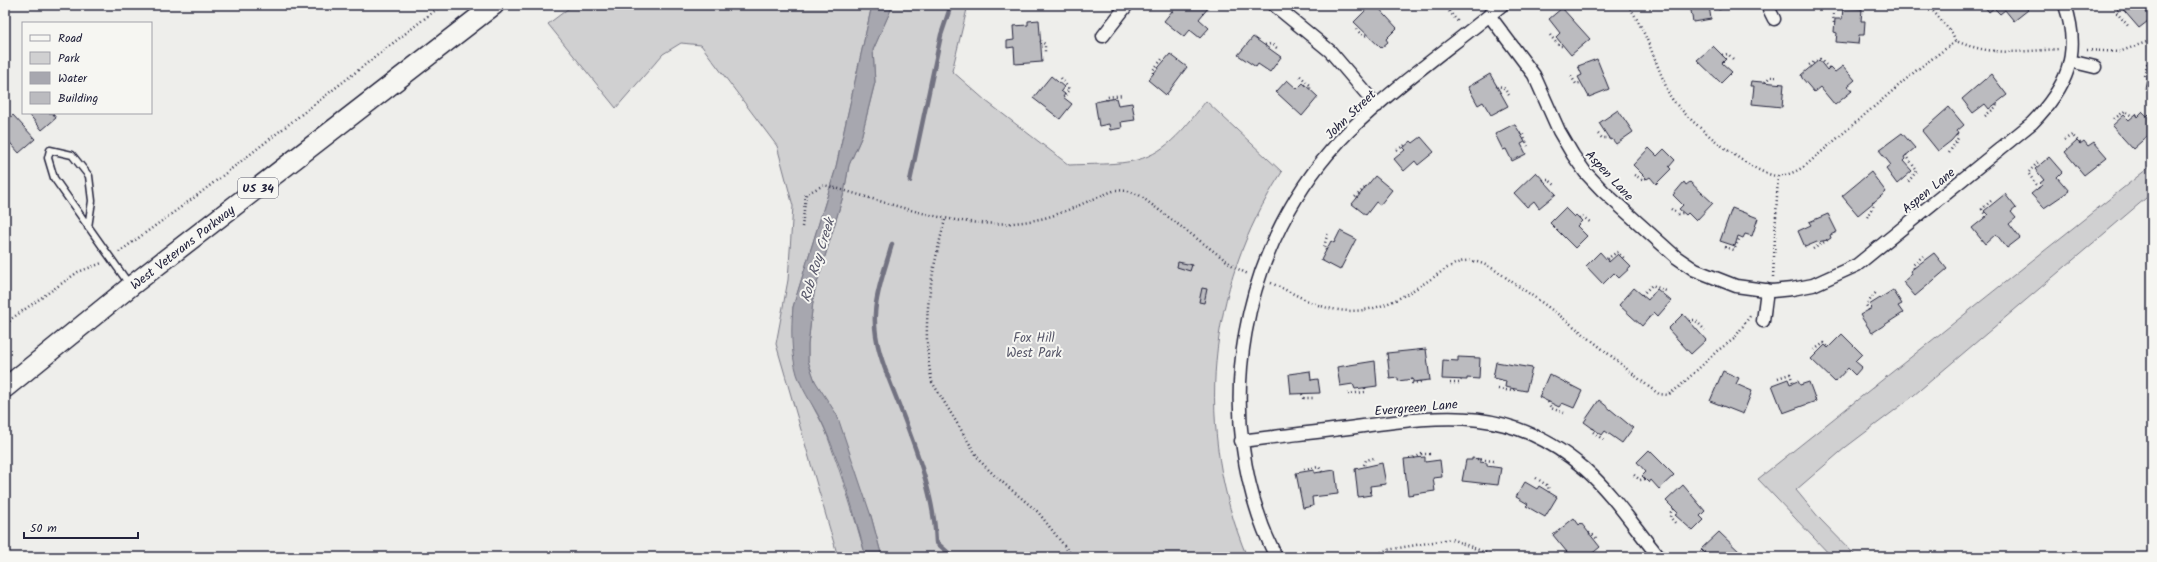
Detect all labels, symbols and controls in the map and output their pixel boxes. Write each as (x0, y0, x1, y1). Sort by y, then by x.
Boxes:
legend (22, 22, 152, 114)
text: Road (58, 29, 83, 48)
text: Park (58, 49, 80, 68)
text: Water (58, 69, 88, 88)
street label: John Street (1321, 85, 1382, 145)
text: Building (58, 89, 98, 108)
street label: Aspen Lane (1580, 146, 1638, 207)
street label: Aspen Lane (1898, 163, 1960, 219)
road number: US 34 (238, 178, 278, 198)
street label: West Veterans Parkway (126, 200, 241, 296)
water label: Rob Roy Creek (795, 213, 842, 305)
park label: Fox Hill West Park (1006, 328, 1063, 364)
street label: Evergreen Lane (1374, 394, 1459, 423)
scale bar (24, 514, 138, 540)
text: 50 m (30, 519, 57, 538)

